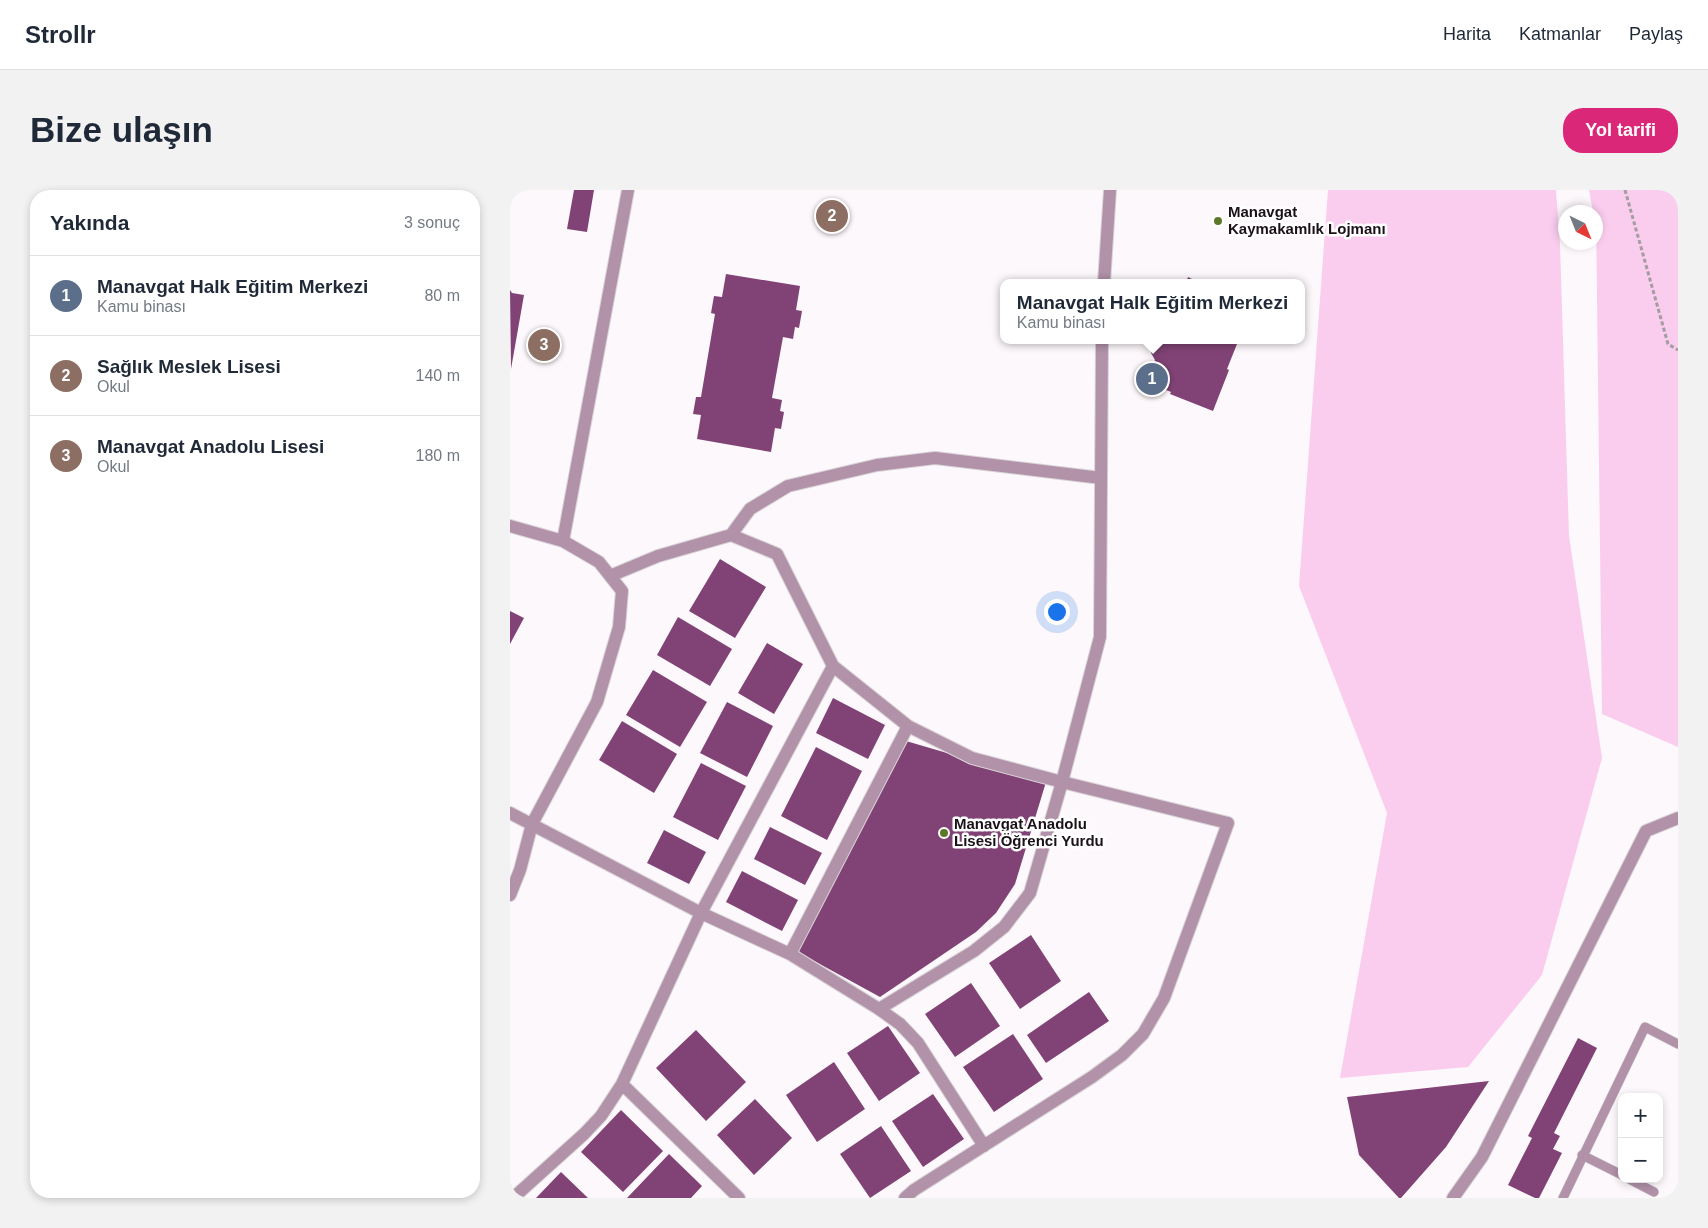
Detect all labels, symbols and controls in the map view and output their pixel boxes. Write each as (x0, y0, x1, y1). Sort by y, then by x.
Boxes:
text: Strollr (25, 21, 96, 48)
text: Harita (1443, 24, 1491, 44)
text: Katmanlar (1519, 24, 1601, 44)
text: Paylaş (1629, 24, 1683, 44)
button: Yol tarifi (1563, 108, 1678, 153)
text: Bize ulaşın (30, 110, 213, 149)
pin: 2 (816, 197, 848, 235)
place label: Manavgat Kaymakamlık Lojmanı (1228, 203, 1386, 237)
north arrow (1558, 205, 1603, 250)
text: Yakında (50, 211, 129, 234)
text: 3 sonuç (404, 214, 460, 231)
marker: Manavgat Kaymakamlık Lojmanı (1212, 215, 1224, 227)
text: Manavgat Halk Eğitim Merkezi (97, 276, 368, 297)
popup (1000, 279, 1305, 344)
text: 1 (62, 287, 70, 304)
text: 80 m (424, 287, 460, 304)
text: Manavgat Halk Eğitim Merkezi (1017, 292, 1288, 313)
text: Kamu binası (97, 298, 186, 315)
text: Kamu binası (1017, 314, 1106, 331)
pin: 3 (528, 326, 560, 364)
text: Sağlık Meslek Lisesi (97, 356, 281, 377)
pin: 1 (1136, 360, 1168, 398)
text: 2 (62, 367, 70, 384)
text: 140 m (416, 367, 460, 384)
text: Okul (97, 378, 130, 395)
text: Manavgat Anadolu Lisesi (97, 436, 324, 457)
text: 3 (62, 447, 70, 464)
text: 180 m (416, 447, 460, 464)
text: Okul (97, 458, 130, 475)
your location (1044, 599, 1070, 625)
place label: Manavgat Anadolu Lisesi Öğrenci Yurdu (954, 815, 1104, 849)
marker: Manavgat Anadolu Lisesi Öğrenci Yurdu (938, 827, 950, 839)
map controls (1618, 1093, 1663, 1183)
button: + (1618, 1093, 1663, 1138)
button: − (1618, 1138, 1663, 1183)

